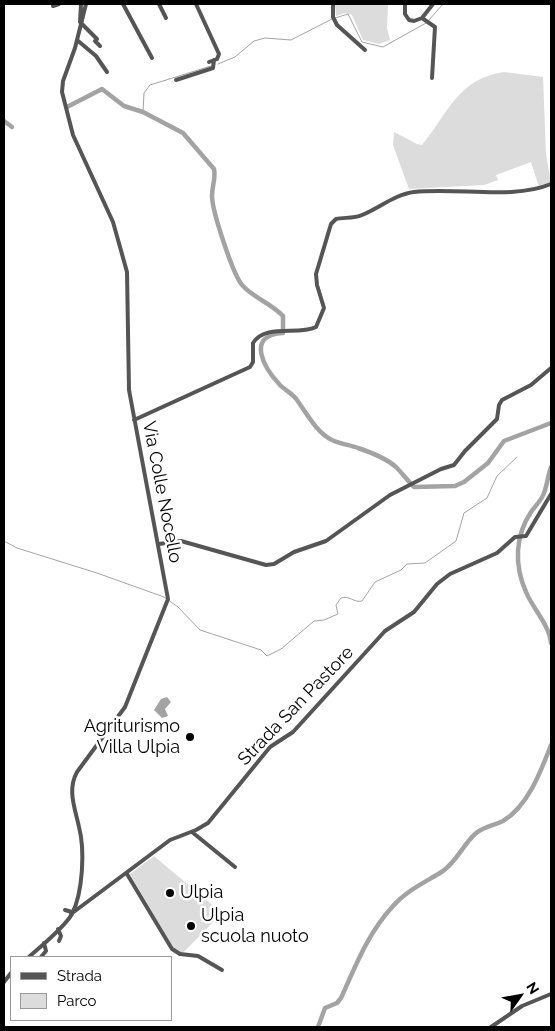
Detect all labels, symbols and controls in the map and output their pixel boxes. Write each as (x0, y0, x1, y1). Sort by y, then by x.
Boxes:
street label: Via Colle Nocello (138, 419, 186, 565)
street label: Strada San Pastore (234, 642, 358, 770)
place label: Agriturismo Villa Ulpia (84, 716, 180, 759)
marker: Agriturismo Villa Ulpia (184, 731, 196, 743)
place label: Ulpia (180, 882, 223, 904)
marker: Ulpia (164, 887, 176, 899)
place label: Ulpia scuola nuoto (201, 905, 309, 948)
marker: Ulpia scuola nuoto (185, 920, 197, 932)
legend (10, 956, 172, 1021)
text: Strada (57, 967, 102, 985)
north arrow (495, 971, 545, 1021)
text: N (523, 979, 542, 997)
text: Parco (57, 992, 97, 1010)

